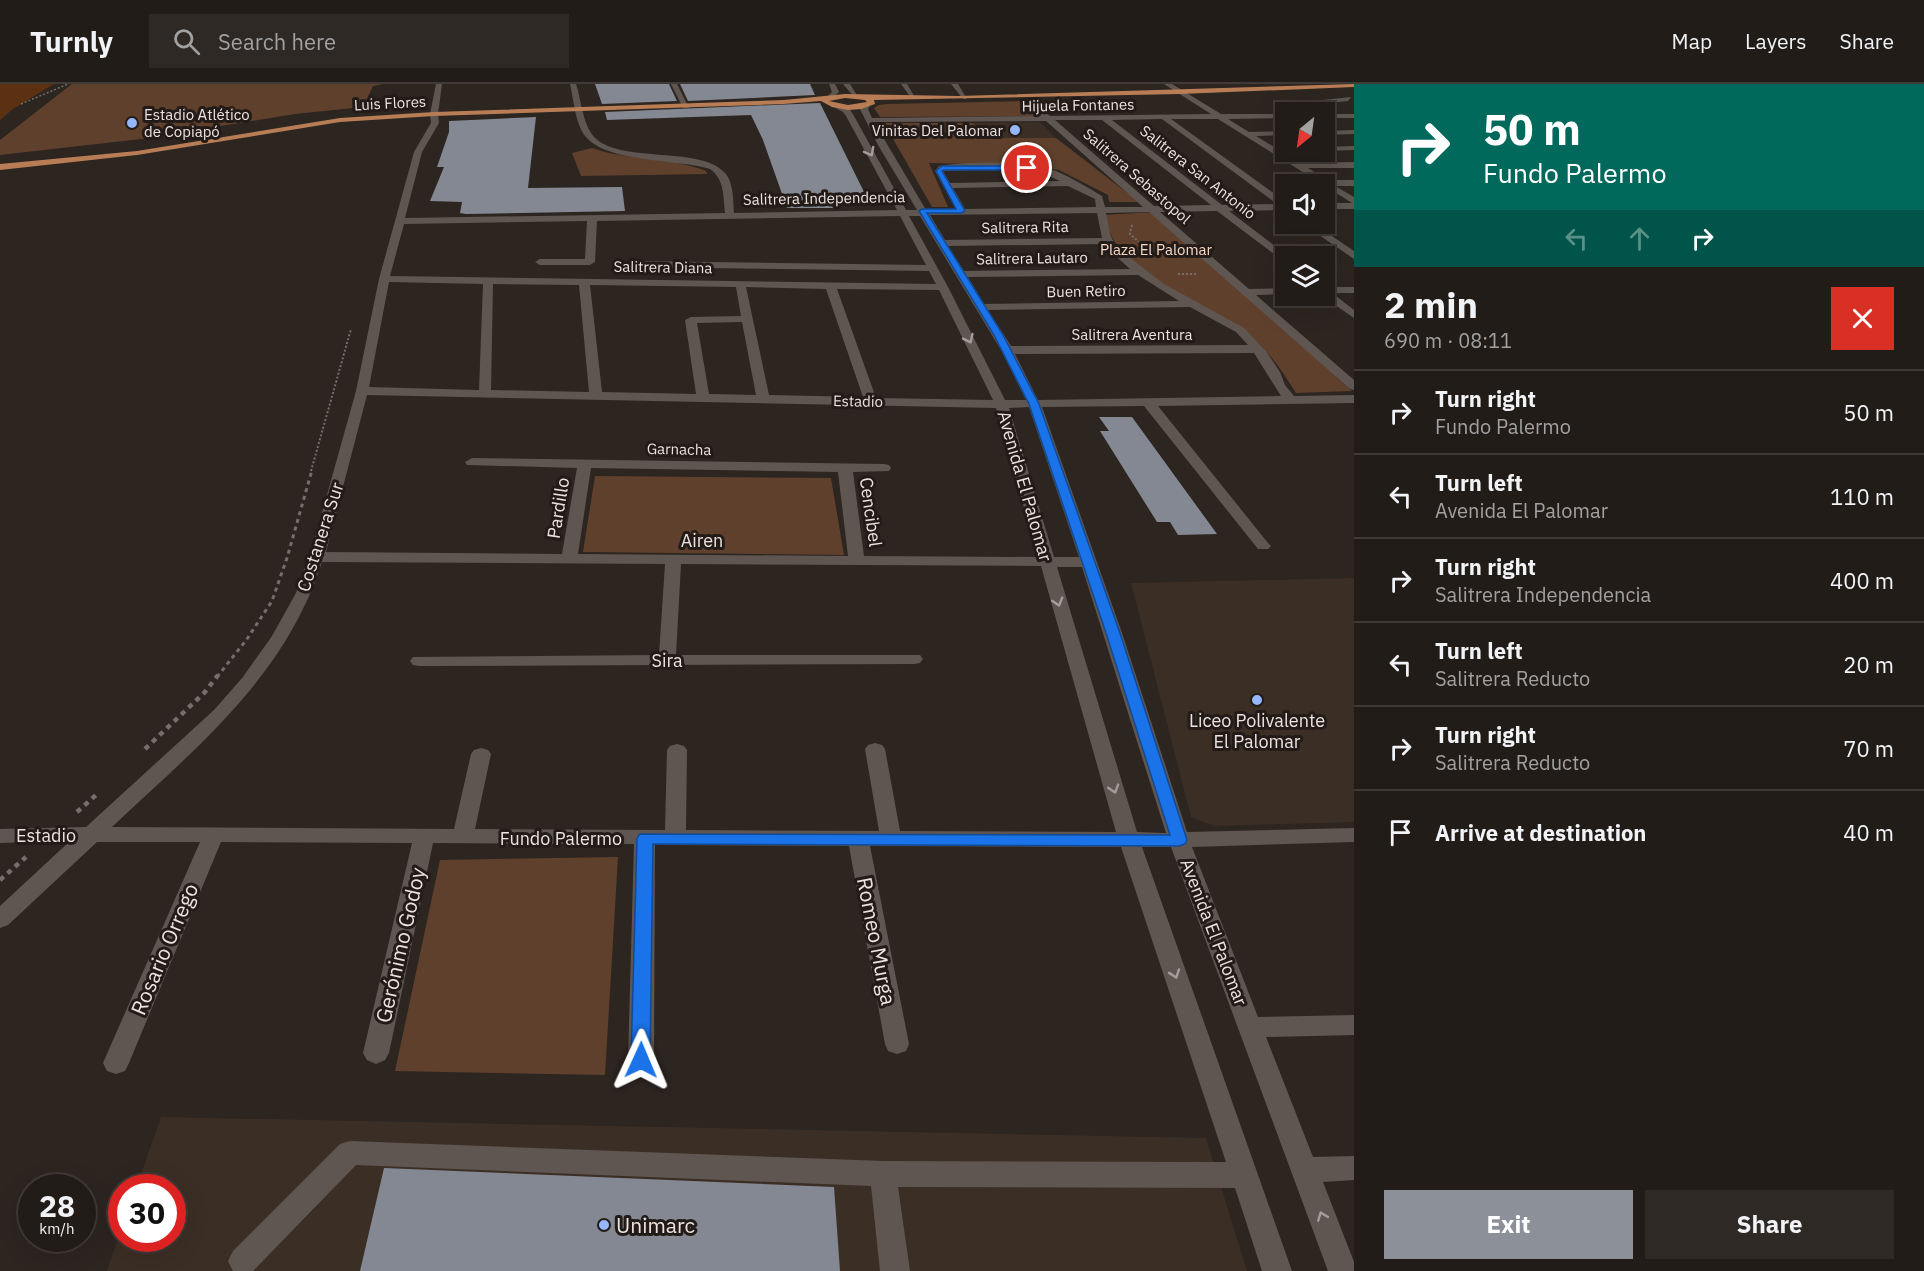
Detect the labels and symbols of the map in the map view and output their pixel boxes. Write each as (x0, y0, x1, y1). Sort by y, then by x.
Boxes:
street label: Luis Flores (353, 92, 427, 114)
street label: Hijuela Fontanes (1021, 95, 1135, 115)
north arrow (1275, 102, 1335, 162)
place label: Estadio Atlético de Copiapó (144, 105, 250, 141)
marker: Estadio Atlético de Copiapó (125, 116, 139, 130)
place label: Vinitas Del Palomar (872, 121, 1003, 140)
street label: Salitrera San Antonio (1136, 121, 1260, 223)
marker: Vinitas Del Palomar (1008, 123, 1022, 137)
street label: Salitrera Sebastopol (1079, 124, 1195, 228)
pin (1001, 142, 1052, 193)
one-way arrow (863, 146, 874, 156)
street label: Salitrera Independencia (743, 187, 905, 209)
street label: Salitrera Rita (981, 217, 1069, 237)
park label: Plaza El Palomar (1100, 240, 1213, 259)
street label: Salitrera Lautaro (976, 248, 1088, 268)
street label: Salitrera Diana (613, 257, 713, 277)
street label: Buen Retiro (1046, 281, 1126, 301)
street label: Salitrera Aventura (1071, 325, 1193, 344)
one-way arrow (962, 333, 973, 343)
street label: Estadio (833, 391, 883, 411)
street label: Avenida El Palomar (992, 408, 1058, 564)
street label: Garnacha (647, 439, 711, 459)
street label: Pardillo (542, 476, 574, 540)
street label: Cencibel (855, 476, 887, 548)
street label: Costanera Sur (292, 479, 349, 595)
street label: Airen (681, 529, 723, 552)
one-way arrow (1051, 597, 1063, 607)
street label: Sira (651, 649, 683, 672)
marker: Liceo Polivalente El Palomar (1250, 693, 1264, 707)
place label: Liceo Polivalente El Palomar (1189, 709, 1325, 753)
one-way arrow (1107, 783, 1119, 794)
street label: Estadio (16, 824, 76, 847)
street label: Fundo Palermo (500, 827, 622, 850)
street label: Avenida El Palomar (1175, 855, 1253, 1009)
street label: Gerónimo Godoy (369, 864, 432, 1025)
street label: Romeo Murga (851, 875, 903, 1007)
street label: Rosario Orrego (124, 879, 204, 1019)
one-way arrow (1168, 968, 1181, 979)
position arrow (609, 1028, 673, 1092)
speed limit sign: 30 (108, 1174, 186, 1252)
place label: Unimarc (616, 1211, 695, 1239)
one-way arrow (1317, 1212, 1329, 1223)
marker: Unimarc (597, 1218, 611, 1232)

